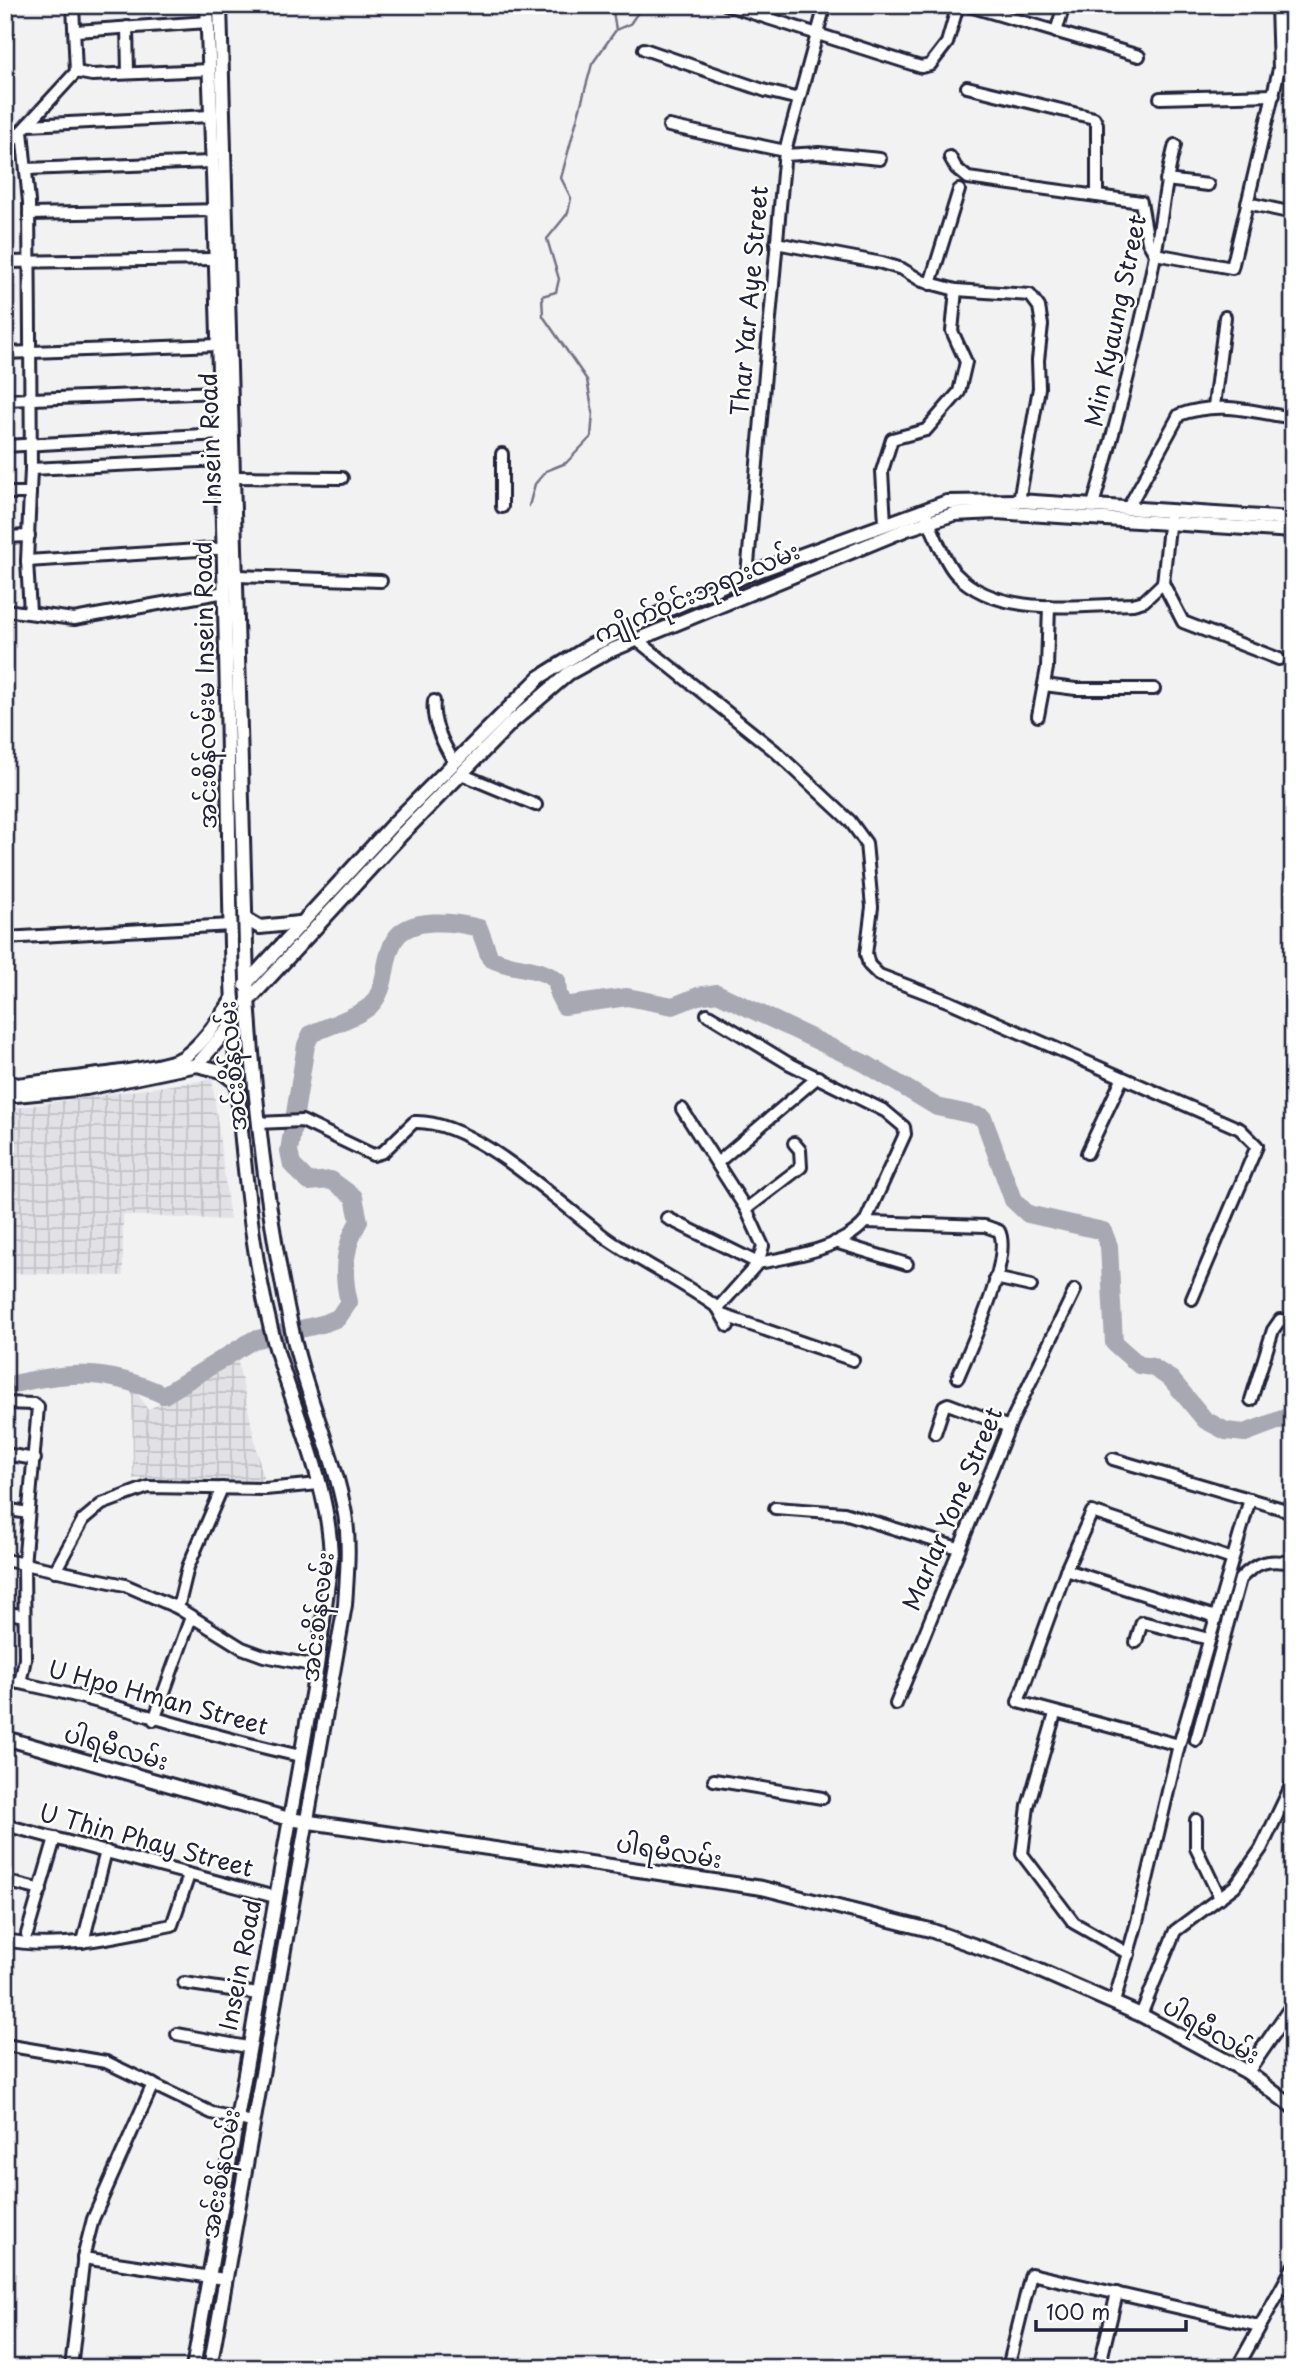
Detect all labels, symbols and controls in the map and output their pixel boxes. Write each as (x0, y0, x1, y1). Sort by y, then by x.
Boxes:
street label: Thar Yar Aye Street (720, 184, 776, 418)
street label: Min Kyaung Street (1074, 211, 1154, 430)
street label: Insein Road (189, 372, 229, 506)
street label: ကျိုက်ဝိုင်းဘုရားလမ်း (588, 531, 806, 654)
street label: အင်းစိန်လမ်းမ Insein Road (183, 541, 228, 829)
street label: အင်းစိန်လမ်း (207, 999, 258, 1133)
street label: Marlar Yone Street (892, 1401, 1010, 1616)
street label: အင်းစိန်လမ်း (290, 1550, 345, 1684)
street label: U Hpo Hman Street (45, 1649, 273, 1743)
street label: ပါရမီလမ်း (59, 1714, 173, 1781)
street label: U Thin Phay Street (35, 1793, 258, 1885)
street label: ပါရမီလမ်း (613, 1824, 725, 1879)
street label: Insein Road (209, 1896, 269, 2033)
street label: ပါရမီလမ်း (1155, 1987, 1267, 2074)
street label: အင်းစိန်လမ်း (190, 2106, 251, 2242)
scale bar (1036, 2289, 1186, 2333)
text: 100 m (1046, 2295, 1110, 2327)

